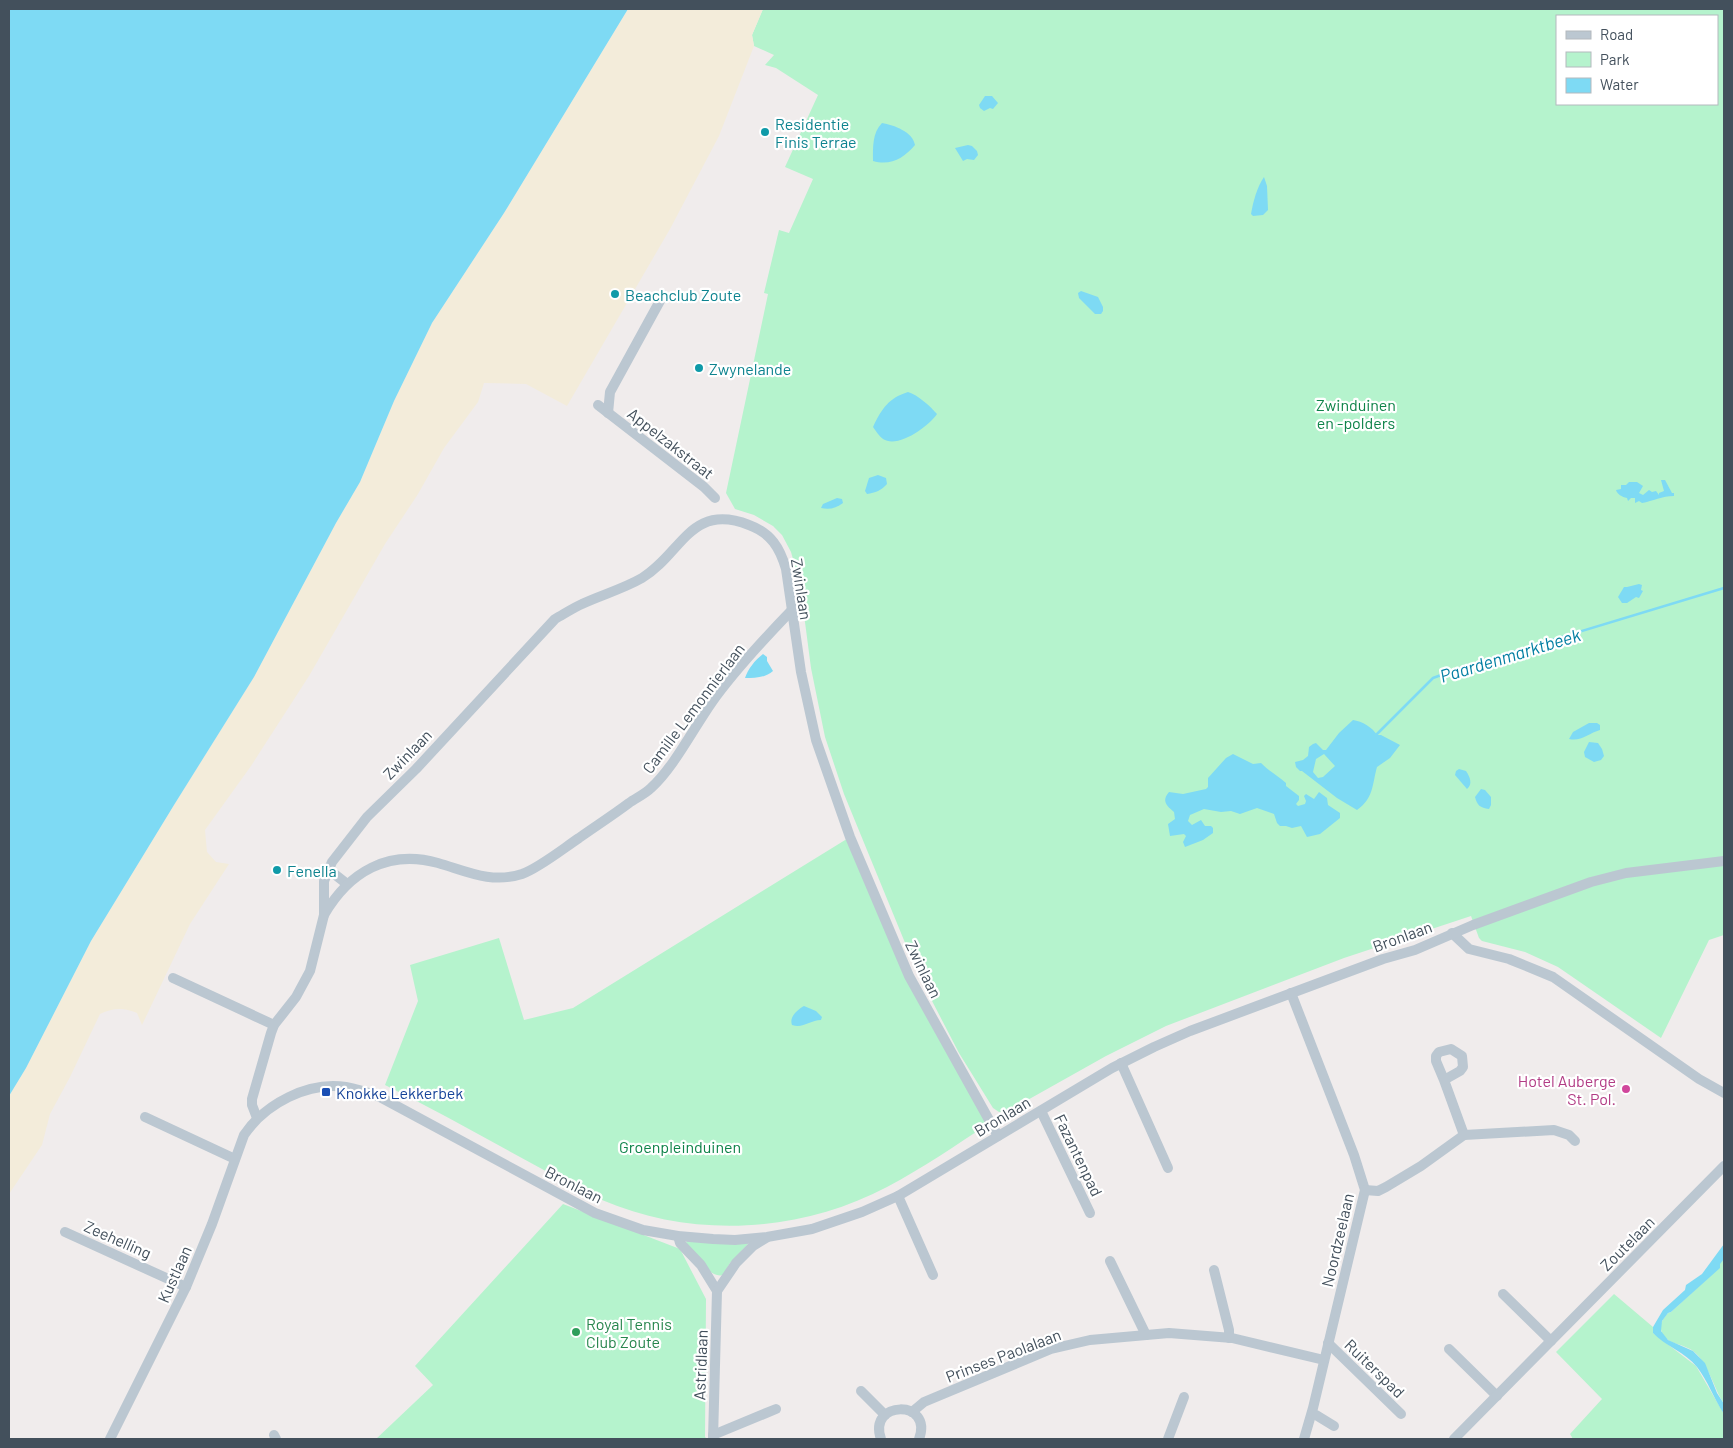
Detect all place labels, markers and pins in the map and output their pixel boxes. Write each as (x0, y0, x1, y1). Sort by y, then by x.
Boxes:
place label: Residentie Finis Terrae (775, 114, 857, 151)
marker: Residentie Finis Terrae (759, 126, 771, 138)
place label: Beachclub Zoute (625, 285, 741, 304)
marker: Beachclub Zoute (609, 288, 621, 300)
place label: Zwynelande (709, 359, 791, 378)
marker: Zwynelande (693, 362, 705, 374)
place label: Fenella (287, 861, 337, 880)
marker: Fenella (271, 864, 283, 876)
place label: Hotel Auberge St. Pol. (1518, 1071, 1616, 1108)
place label: Knokke Lekkerbek (336, 1083, 463, 1102)
marker: Hotel Auberge St. Pol. (1620, 1083, 1632, 1095)
marker: Knokke Lekkerbek (320, 1086, 332, 1098)
place label: Royal Tennis Club Zoute (586, 1314, 672, 1351)
marker: Royal Tennis Club Zoute (570, 1326, 582, 1338)

